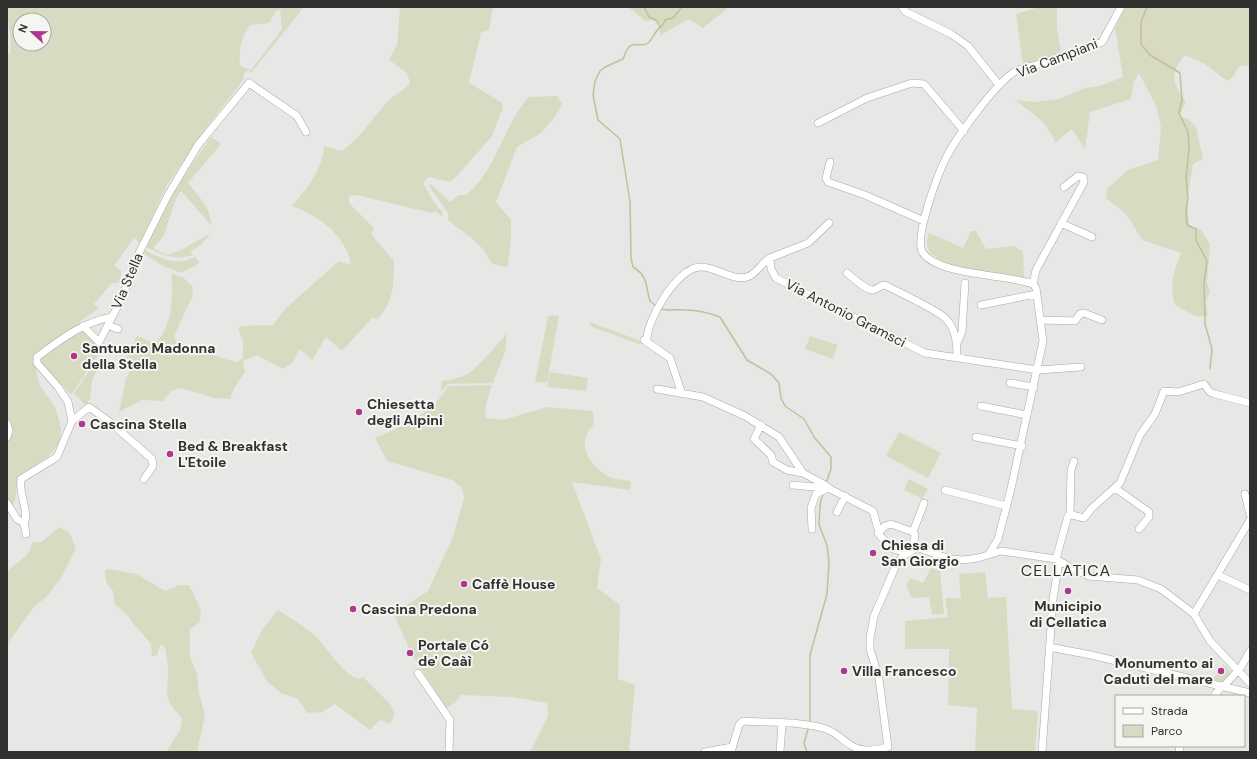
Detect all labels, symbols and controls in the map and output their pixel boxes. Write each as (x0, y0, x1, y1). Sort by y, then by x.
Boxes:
north arrow (12, 12, 52, 52)
text: N (15, 22, 31, 35)
street label: Via Campiani (1014, 34, 1100, 82)
street label: Via Stella (107, 250, 147, 312)
street label: Via Antonio Gramsci (783, 275, 909, 351)
place label: Santuario Madonna della Stella (82, 339, 215, 373)
marker: Santuario Madonna della Stella (69, 351, 79, 361)
place label: Chiesetta degli Alpini (367, 395, 443, 429)
marker: Chiesetta degli Alpini (354, 407, 364, 417)
place label: Cascina Stella (90, 415, 187, 433)
marker: Cascina Stella (77, 419, 87, 429)
place label: Bed & Breakfast L'Etoile (178, 437, 288, 471)
marker: Bed & Breakfast L'Etoile (165, 449, 175, 459)
place label: Chiesa di San Giorgio (881, 536, 959, 570)
marker: Chiesa di San Giorgio (868, 548, 878, 558)
district label: CELLATICA (1021, 560, 1111, 581)
place label: Caffè House (472, 575, 555, 593)
marker: Caffè House (459, 579, 469, 589)
marker: Municipio di Cellatica (1063, 586, 1073, 596)
place label: Municipio di Cellatica (1029, 597, 1107, 631)
place label: Cascina Predona (361, 600, 477, 618)
marker: Cascina Predona (348, 604, 358, 614)
place label: Portale Có de' Caàì (418, 636, 489, 670)
marker: Portale Có de' Caàì (405, 648, 415, 658)
place label: Monumento ai Caduti del mare (1103, 654, 1213, 688)
place label: Villa Francesco (852, 662, 956, 680)
marker: Villa Francesco (839, 666, 849, 676)
marker: Monumento ai Caduti del mare (1216, 666, 1226, 676)
legend (1115, 695, 1245, 747)
text: Strada (1151, 703, 1188, 719)
text: Parco (1151, 723, 1182, 739)

